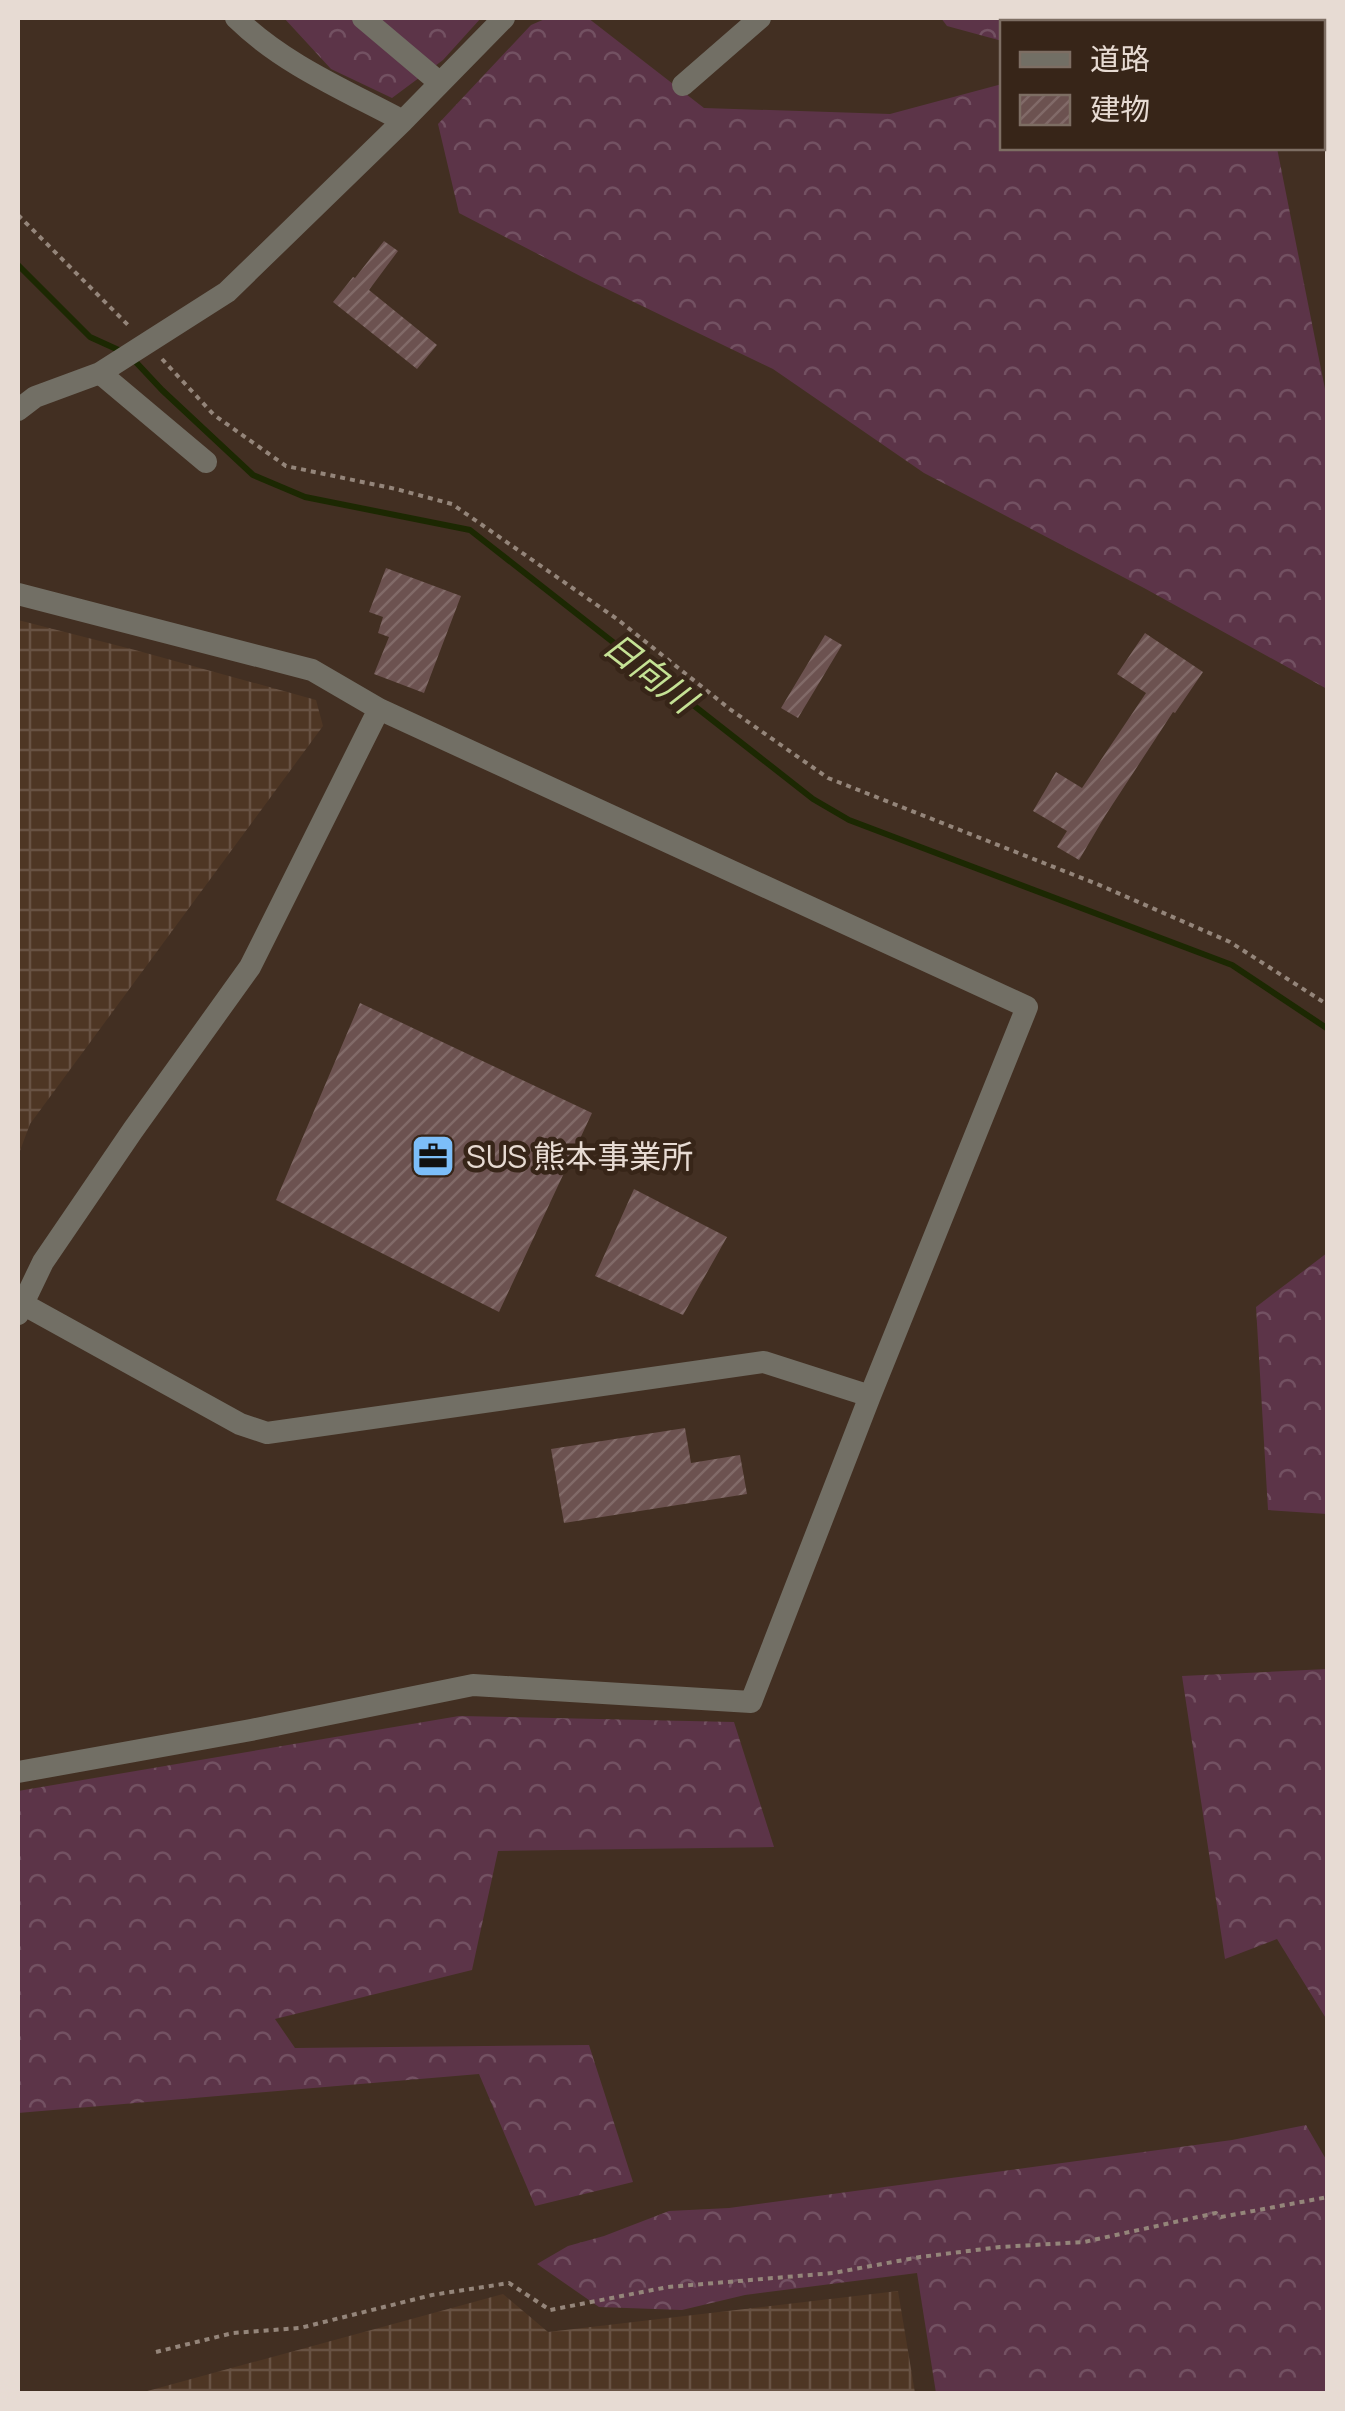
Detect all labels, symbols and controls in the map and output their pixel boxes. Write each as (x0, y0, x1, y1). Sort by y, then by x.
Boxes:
legend (1000, 20, 1325, 150)
text: 道路 (1090, 38, 1150, 79)
text: 建物 (1090, 88, 1150, 129)
water label: 日向川 (594, 621, 709, 726)
office icon: SUS 熊本事業所 (410, 1133, 456, 1179)
place label: SUS 熊本事業所 (466, 1134, 693, 1178)

